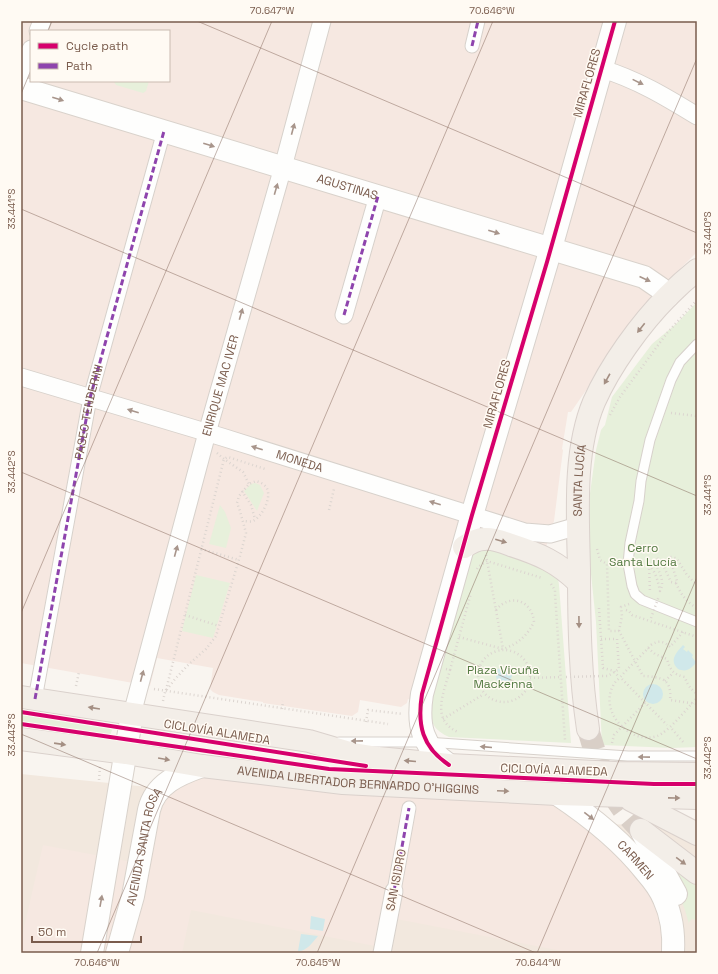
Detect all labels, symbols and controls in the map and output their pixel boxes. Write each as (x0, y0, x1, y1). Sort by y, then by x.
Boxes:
text: 70.647°W (250, 4, 295, 17)
text: 70.646°W (469, 4, 515, 17)
legend (30, 30, 170, 82)
text: Cycle path (66, 38, 128, 54)
street label: MIRAFLORES (570, 47, 604, 119)
text: Path (66, 58, 92, 74)
one-way arrow (632, 79, 644, 85)
one-way arrow (53, 96, 65, 102)
one-way arrow (290, 123, 296, 135)
one-way arrow (204, 142, 216, 148)
street label: AGUSTINAS (315, 170, 380, 204)
one-way arrow (274, 183, 280, 196)
text: 33.441°S (5, 189, 18, 230)
text: 33.440°S (701, 211, 714, 255)
one-way arrow (488, 229, 500, 235)
one-way arrow (639, 275, 651, 282)
one-way arrow (238, 308, 244, 320)
one-way arrow (637, 322, 645, 333)
street label: ENRIQUE MAC IVER (198, 333, 243, 438)
street label: MIRAFLORES (480, 358, 514, 430)
street label: PASEO TENDERINI (71, 363, 107, 461)
one-way arrow (604, 373, 610, 385)
one-way arrow (126, 408, 138, 414)
street label: SANTA LUCÍA (570, 443, 590, 517)
one-way arrow (251, 445, 263, 451)
street label: MONEDA (274, 446, 325, 476)
text: 33.442°S (5, 450, 18, 494)
text: 33.441°S (701, 475, 714, 516)
one-way arrow (428, 500, 440, 506)
one-way arrow (495, 538, 507, 544)
park label: Cerro Santa Lucía (609, 540, 677, 570)
one-way arrow (173, 544, 179, 556)
one-way arrow (576, 616, 582, 629)
park label: Plaza Vicuña Mackenna (467, 662, 539, 692)
one-way arrow (140, 670, 146, 682)
one-way arrow (88, 705, 100, 711)
text: 33.443°S (5, 713, 18, 757)
street label: CICLOVÍA ALAMEDA (163, 716, 272, 748)
text: 33.442°S (701, 736, 714, 780)
one-way arrow (351, 738, 363, 745)
one-way arrow (54, 741, 66, 747)
one-way arrow (480, 743, 492, 750)
one-way arrow (637, 754, 650, 760)
one-way arrow (158, 756, 170, 762)
one-way arrow (404, 758, 416, 765)
street label: CICLOVÍA ALAMEDA (500, 760, 608, 780)
street label: AVENIDA LIBERTADOR BERNARDO O'HIGGINS (236, 762, 480, 798)
street label: AVENIDA SANTA ROSA (123, 784, 166, 907)
one-way arrow (497, 788, 509, 795)
one-way arrow (668, 795, 681, 801)
one-way arrow (584, 812, 595, 820)
street label: CARMEN (614, 837, 657, 883)
street label: SAN ISIDRO (382, 848, 410, 912)
one-way arrow (675, 857, 686, 865)
one-way arrow (98, 895, 104, 907)
scale bar (32, 918, 141, 944)
text: 50 m (38, 924, 66, 940)
text: 70.646°W (74, 956, 120, 969)
text: 70.645°W (295, 956, 341, 969)
text: 70.644°W (515, 956, 561, 969)

